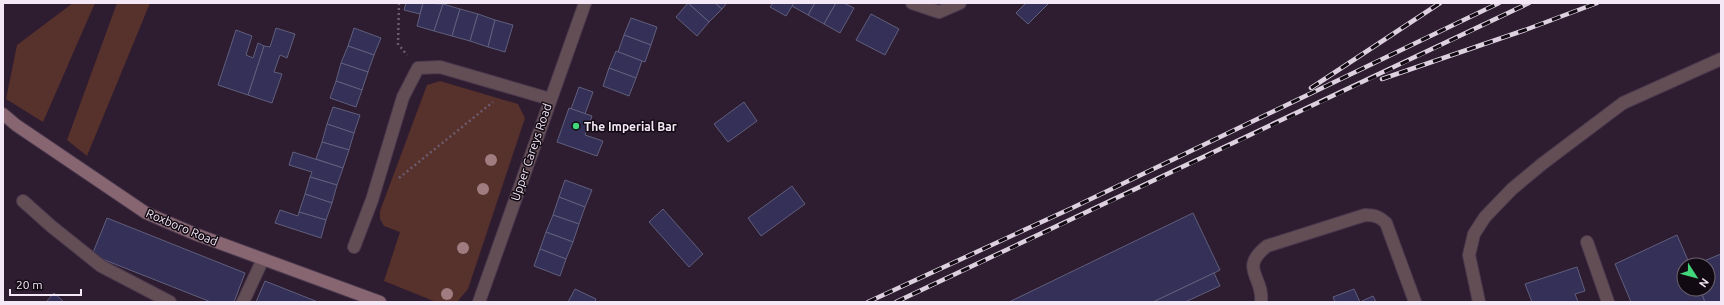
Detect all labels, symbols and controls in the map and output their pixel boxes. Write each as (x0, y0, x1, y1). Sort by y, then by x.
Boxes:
street label: Upper Careys Road (508, 102, 554, 202)
place label: The Imperial Bar (584, 120, 677, 133)
marker: The Imperial Bar (571, 121, 581, 131)
street label: Roxboro Road (144, 206, 220, 248)
north arrow (1676, 257, 1716, 297)
scale bar (10, 271, 81, 297)
text: N (1697, 276, 1711, 290)
text: 20 m (16, 278, 43, 291)

